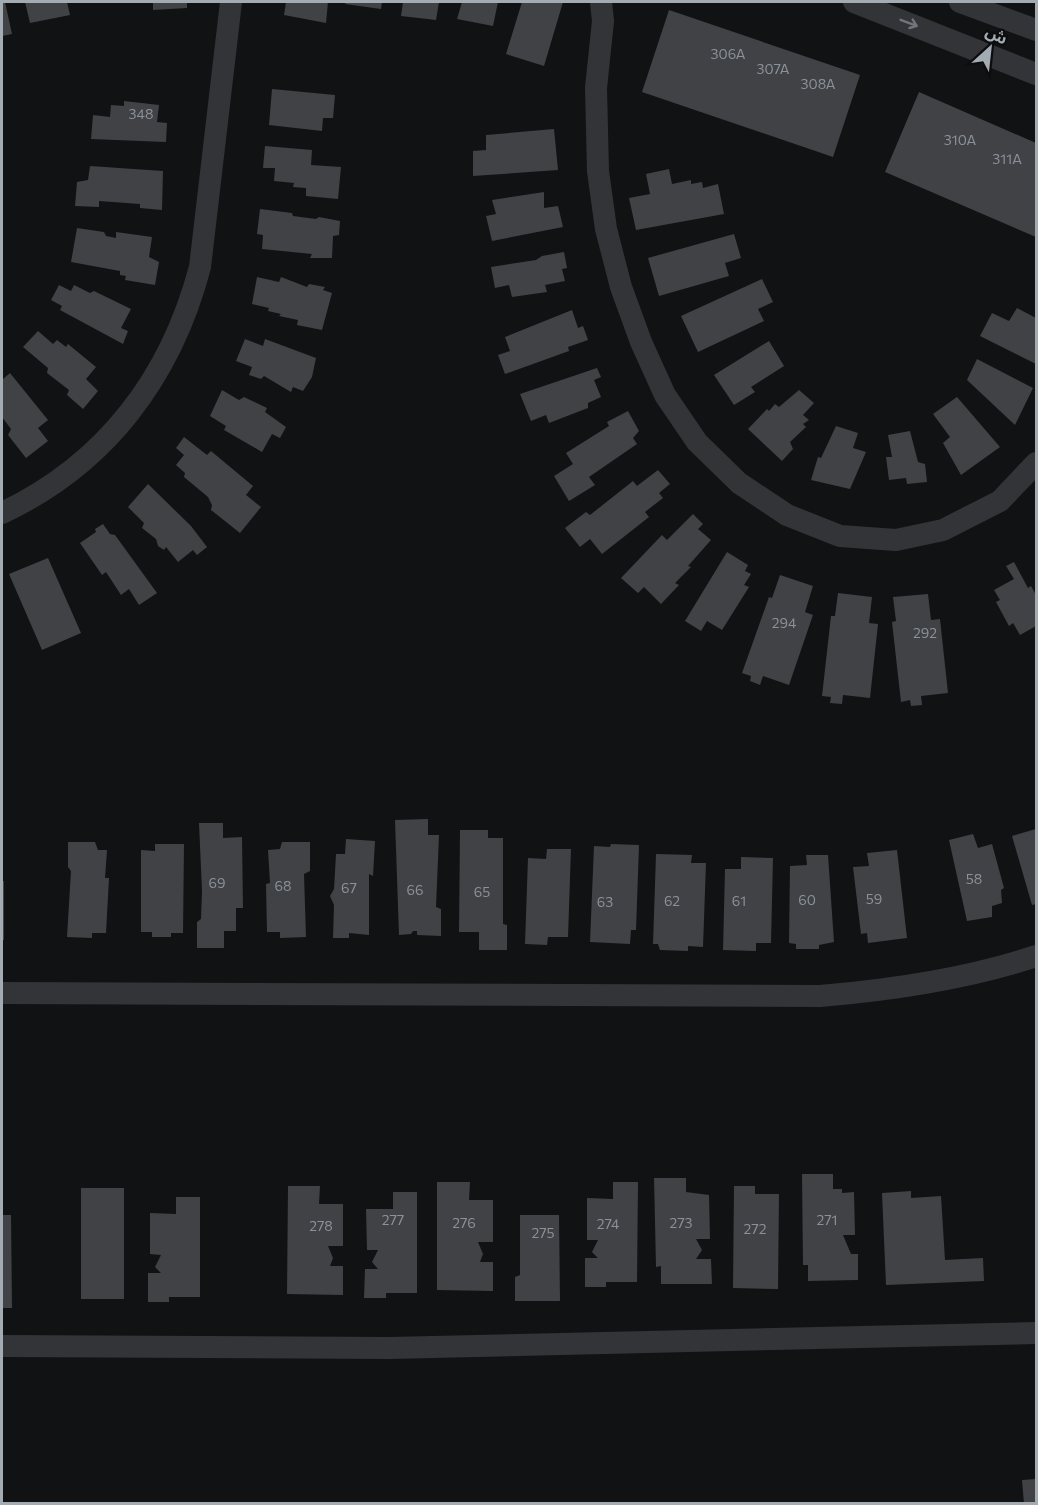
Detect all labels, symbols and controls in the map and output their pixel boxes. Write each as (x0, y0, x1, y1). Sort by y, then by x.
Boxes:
one-way arrow (899, 18, 918, 29)
north arrow (960, 18, 1020, 78)
text: ش (983, 21, 1011, 49)
house number: 306A (711, 45, 746, 62)
house number: 307A (757, 60, 790, 77)
house number: 308A (801, 75, 836, 92)
house number: 348 (129, 105, 153, 122)
house number: 310A (944, 131, 977, 148)
house number: 311A (992, 150, 1022, 167)
house number: 294 (772, 614, 797, 631)
house number: 292 (913, 624, 937, 641)
house number: 58 (966, 870, 982, 887)
house number: 69 (209, 874, 225, 891)
house number: 68 (275, 877, 292, 894)
house number: 67 (341, 879, 357, 896)
house number: 66 (407, 881, 424, 898)
house number: 65 (474, 883, 490, 900)
house number: 59 (866, 890, 882, 907)
house number: 60 (798, 891, 816, 908)
house number: 62 (664, 892, 680, 909)
house number: 61 (732, 892, 746, 909)
house number: 63 (597, 893, 613, 910)
house number: 277 (382, 1211, 404, 1228)
house number: 271 (816, 1211, 838, 1228)
house number: 276 (452, 1214, 476, 1231)
house number: 273 (669, 1214, 693, 1231)
house number: 274 (597, 1215, 620, 1232)
house number: 278 (309, 1217, 333, 1234)
house number: 272 (744, 1220, 767, 1237)
house number: 275 (531, 1224, 555, 1241)

